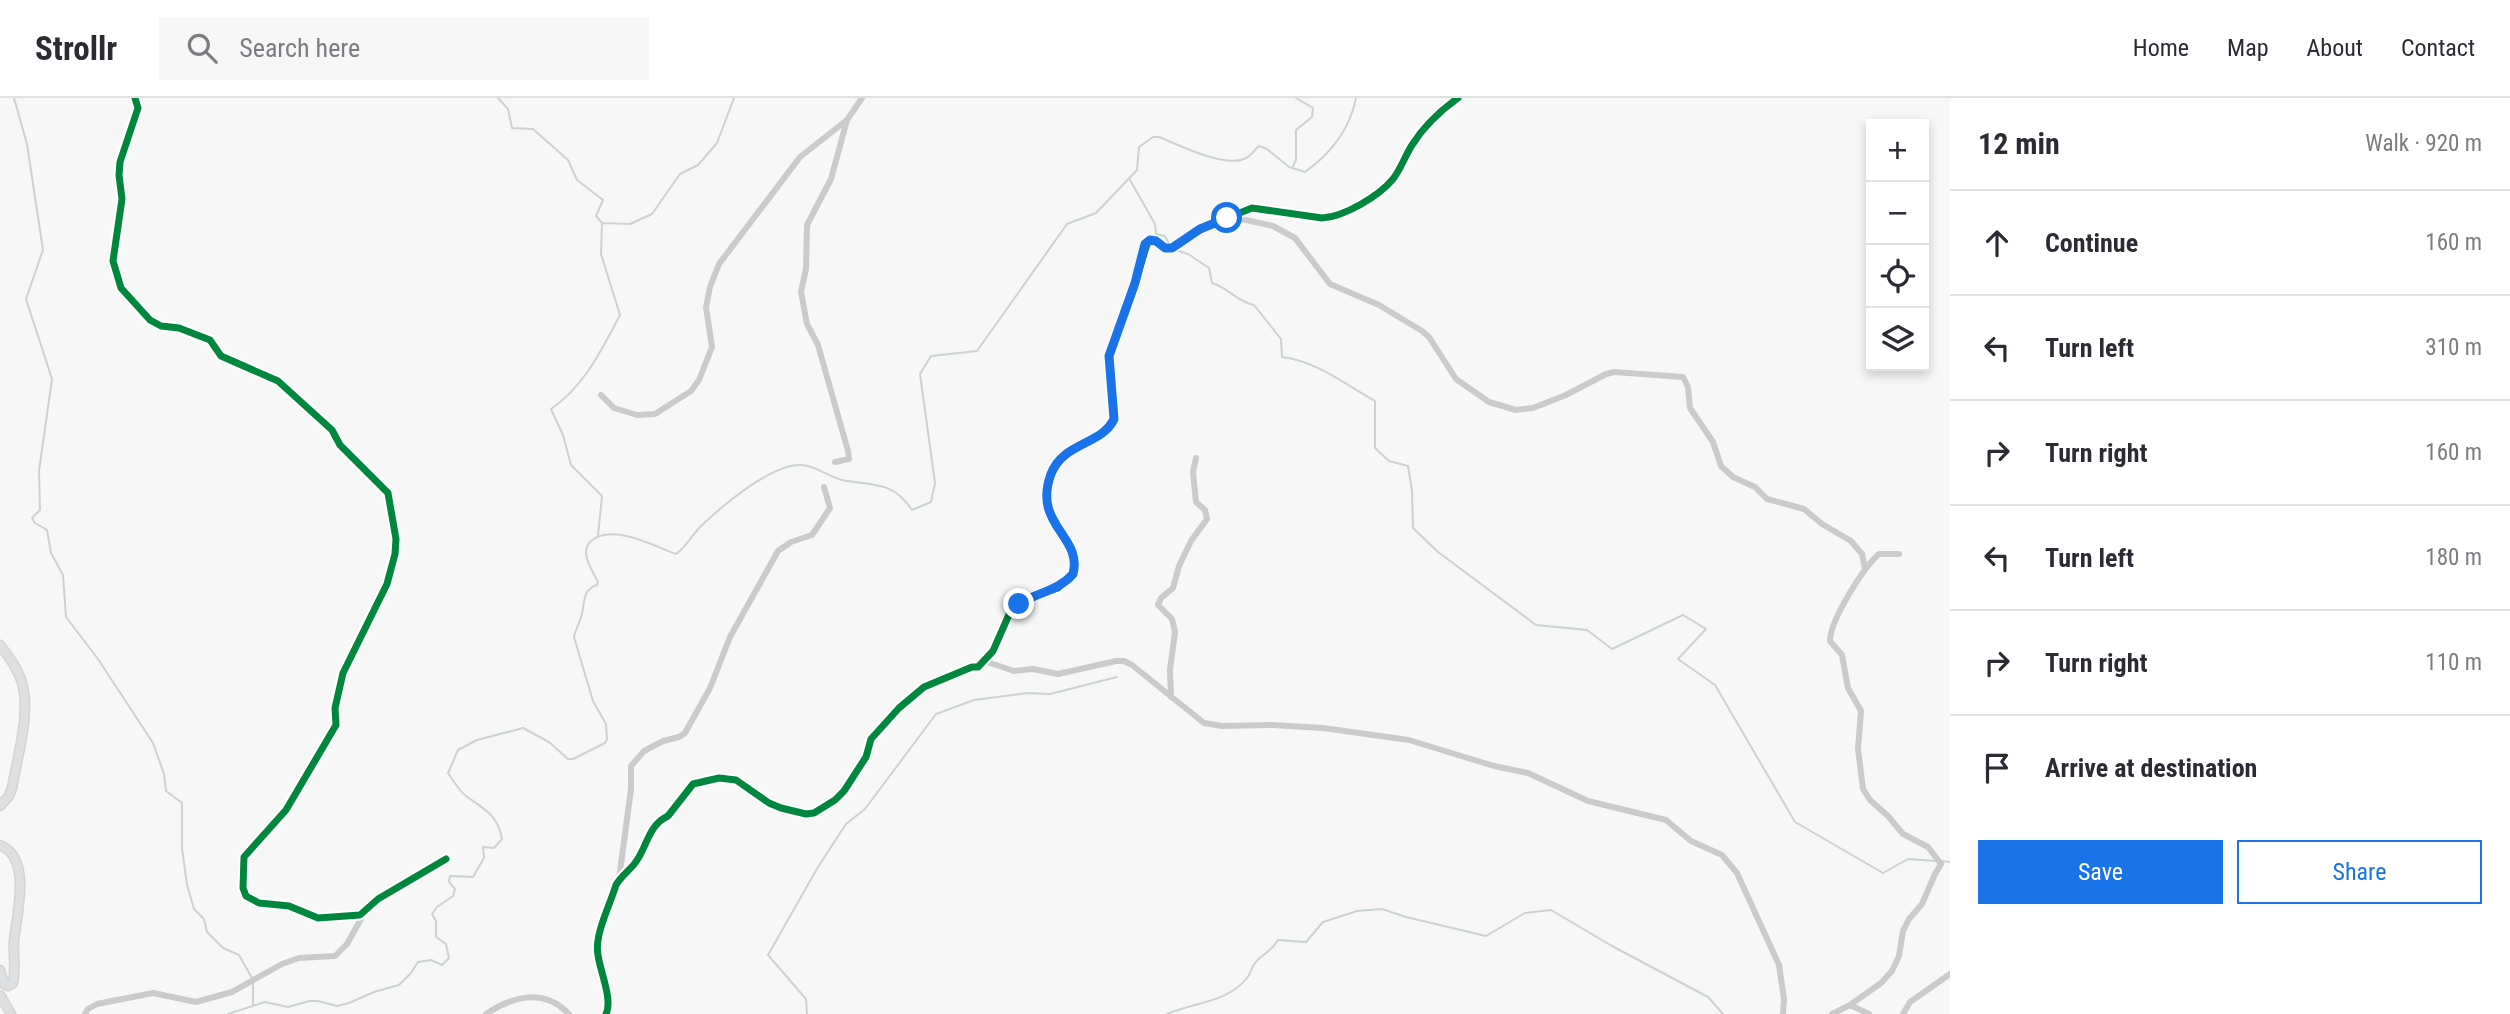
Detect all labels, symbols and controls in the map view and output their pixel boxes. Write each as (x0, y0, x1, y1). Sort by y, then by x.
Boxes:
search box (159, 17, 649, 80)
text: Strollr (35, 29, 117, 68)
icon: search (183, 29, 221, 67)
text: Search here (239, 33, 360, 63)
text: Home (2133, 34, 2189, 62)
text: Map (2227, 34, 2269, 62)
text: About (2307, 34, 2363, 62)
text: Contact (2401, 34, 2475, 62)
map controls (1866, 119, 1929, 371)
button: + (1866, 119, 1929, 182)
text: 12 min (1978, 126, 2060, 161)
text: Walk · 920 m (2365, 130, 2482, 157)
button: − (1866, 182, 1929, 245)
route start (1211, 202, 1242, 233)
icon: ahead (1978, 224, 2016, 262)
text: Continue (2045, 228, 2138, 258)
text: 160 m (2425, 229, 2482, 256)
button: locate (1866, 245, 1929, 308)
button: layers (1866, 308, 1929, 371)
icon: left (1978, 329, 2016, 367)
text: Turn left (2045, 333, 2134, 363)
text: 310 m (2425, 334, 2482, 361)
icon: right (1978, 434, 2016, 472)
text: Turn right (2045, 438, 2147, 468)
text: 160 m (2425, 439, 2482, 466)
icon: left (1978, 539, 2016, 577)
text: Turn left (2045, 543, 2134, 573)
text: 180 m (2425, 544, 2482, 571)
route end (1003, 588, 1034, 619)
icon: right (1978, 644, 2016, 682)
text: Turn right (2045, 648, 2147, 678)
text: 110 m (2425, 649, 2482, 676)
icon: arrive (1978, 749, 2016, 787)
text: Arrive at destination (2045, 753, 2257, 783)
button: Save (1978, 840, 2223, 904)
button: Share (2237, 840, 2482, 904)

